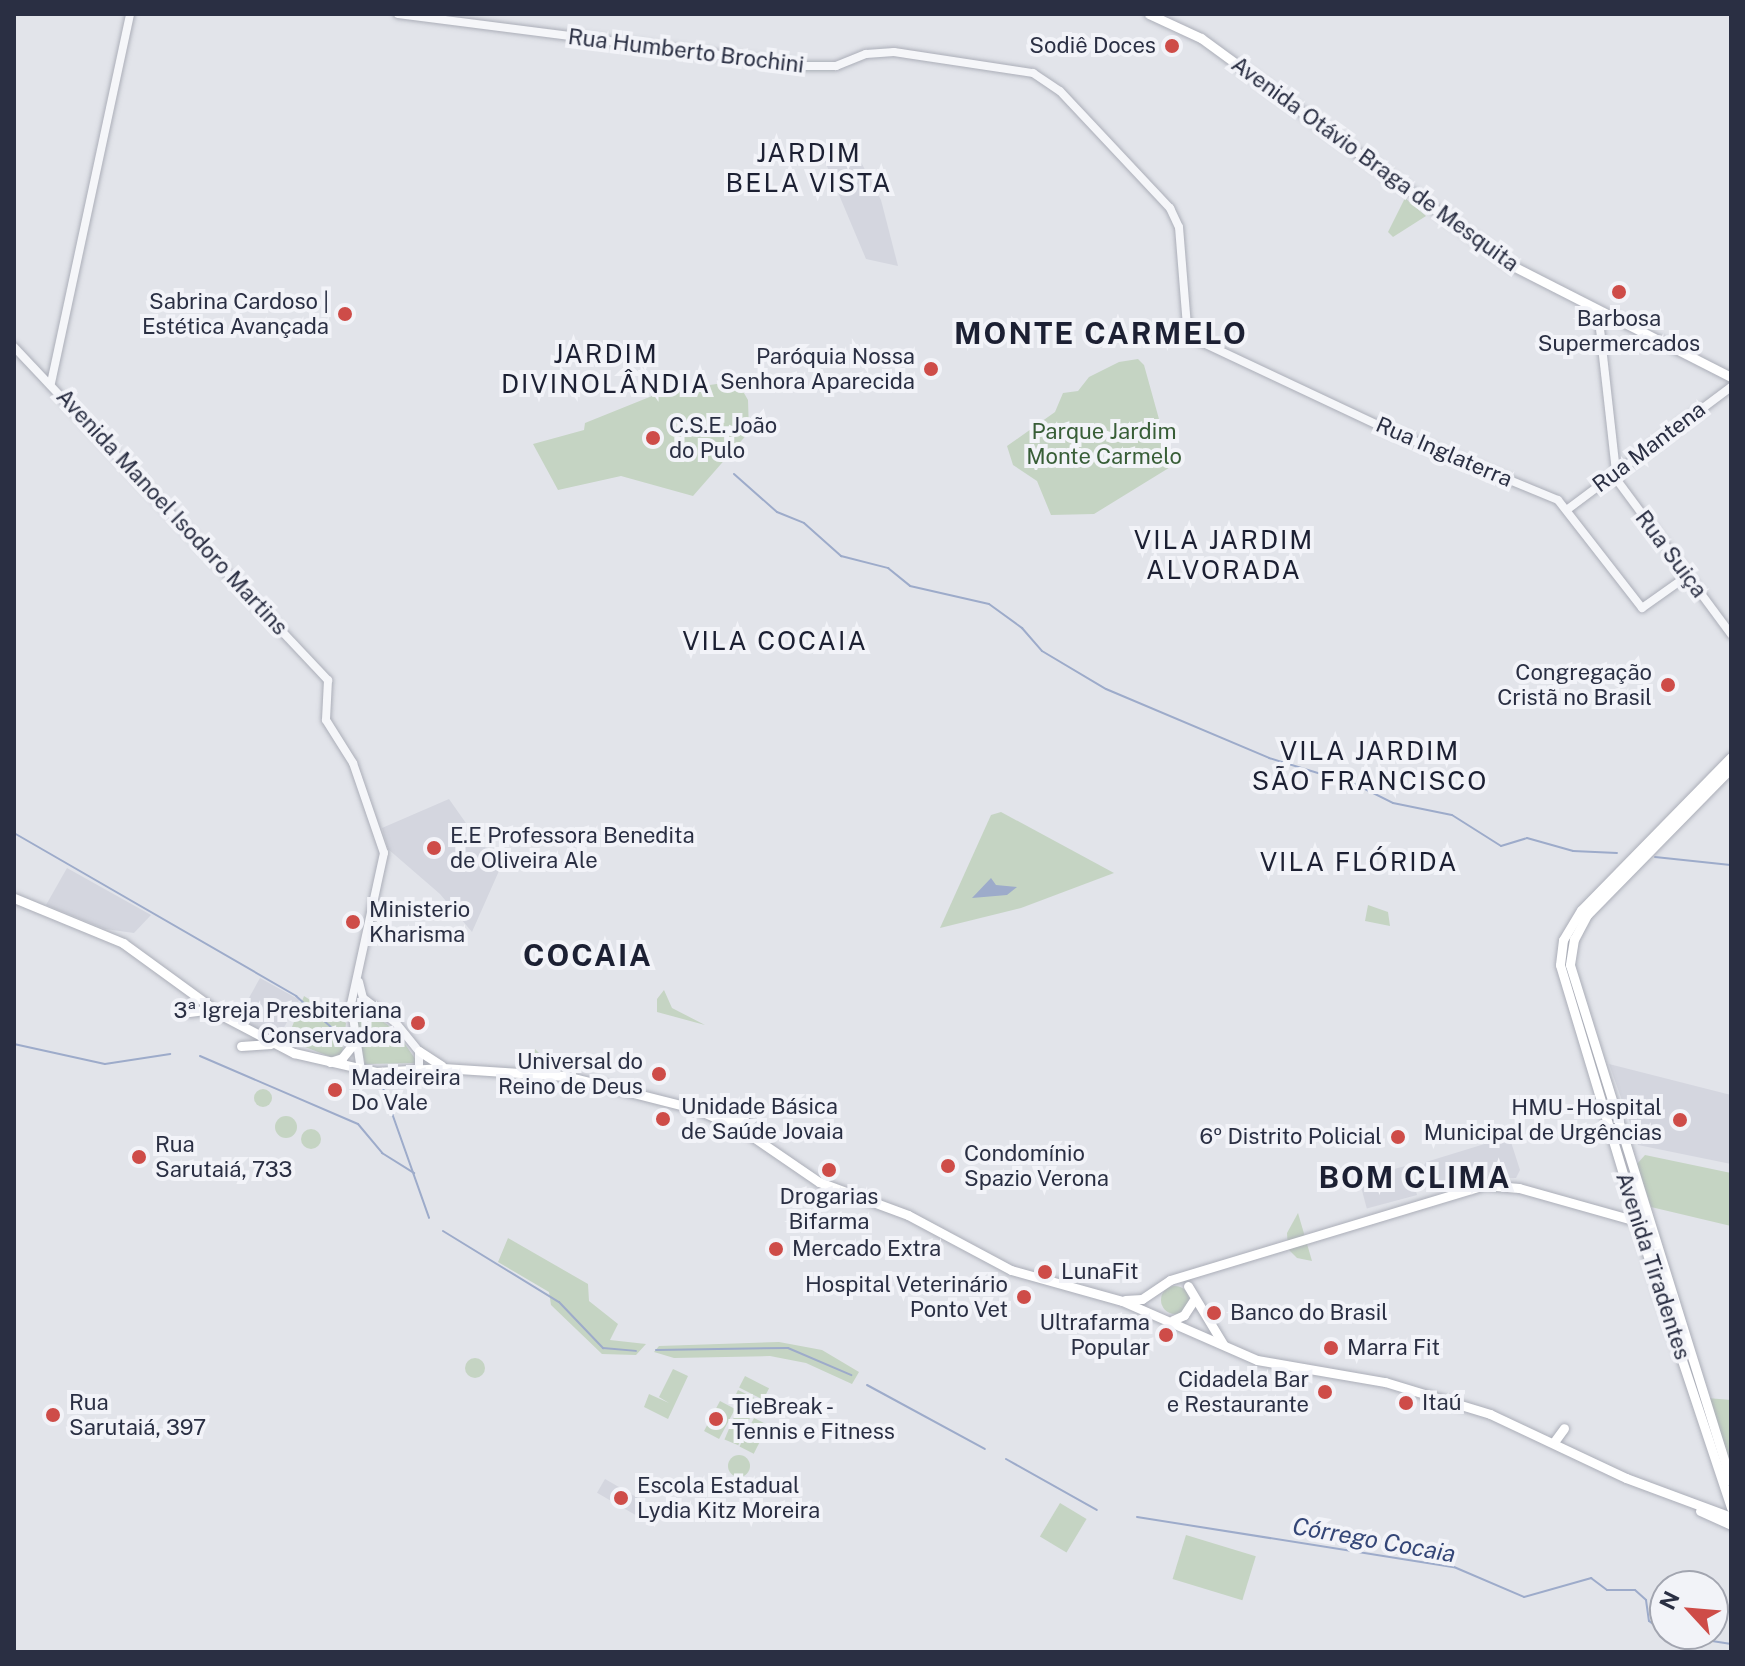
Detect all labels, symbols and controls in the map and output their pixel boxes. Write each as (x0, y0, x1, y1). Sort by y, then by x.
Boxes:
street label: Rua Humberto Brochini (567, 23, 805, 79)
place label: Sodiê Doces (1029, 33, 1156, 59)
marker: Sodiê Doces (1163, 37, 1181, 55)
street label: Avenida Otávio Braga de Mesquita (1226, 51, 1524, 277)
district label: JARDIM BELA VISTA (725, 137, 893, 198)
marker: Barbosa Supermercados (1610, 283, 1628, 301)
place label: Sabrina Cardoso | Estética Avançada (142, 288, 329, 340)
marker: Sabrina Cardoso | Estética Avançada (336, 305, 354, 323)
place label: Barbosa Supermercados (1538, 305, 1700, 356)
district label: MONTE CARMELO (954, 315, 1248, 351)
district label: JARDIM DIVINOLÂNDIA (501, 338, 711, 400)
place label: Paróquia Nossa Senhora Aparecida (720, 343, 915, 394)
marker: Paróquia Nossa Senhora Aparecida (922, 360, 940, 378)
street label: Avenida Manoel Isodoro Martins (51, 383, 293, 641)
street label: Rua Mantena (1587, 396, 1711, 498)
street label: Rua Inglaterra (1372, 411, 1516, 493)
place label: C.S.E. João do Pulo (669, 412, 777, 464)
park label: Parque Jardim Monte Carmelo (1026, 418, 1182, 470)
marker: C.S.E. João do Pulo (644, 429, 662, 447)
street label: Rua Suiça (1630, 505, 1712, 603)
district label: VILA JARDIM ALVORADA (1134, 524, 1314, 586)
district label: VILA COCAIA (682, 625, 868, 657)
place label: Congregação Cristã no Brasil (1497, 659, 1652, 710)
marker: Congregação Cristã no Brasil (1659, 676, 1677, 694)
district label: VILA JARDIM SÃO FRANCISCO (1252, 735, 1488, 796)
place label: E.E Professora Benedita de Oliveira Ale (450, 822, 695, 874)
marker: E.E Professora Benedita de Oliveira Ale (425, 839, 443, 857)
district label: VILA FLÓRIDA (1260, 846, 1458, 878)
place label: Ministerio Kharisma (369, 896, 470, 948)
marker: Ministerio Kharisma (344, 913, 362, 931)
district label: COCAIA (523, 937, 653, 973)
place label: 3ª Igreja Presbiteriana Conservadora (174, 997, 402, 1048)
marker: 3ª Igreja Presbiteriana Conservadora (409, 1014, 427, 1032)
place label: Universal do Reino de Deus (497, 1048, 643, 1100)
place label: Madeireira Do Vale (351, 1064, 461, 1116)
marker: Universal do Reino de Deus (650, 1065, 668, 1083)
marker: Madeireira Do Vale (326, 1081, 344, 1099)
place label: Unidade Básica de Saúde Jovaia (681, 1093, 844, 1144)
place label: HMU - Hospital Municipal de Urgências (1423, 1094, 1662, 1146)
marker: Unidade Básica de Saúde Jovaia (652, 1108, 674, 1130)
marker: HMU - Hospital Municipal de Urgências (1669, 1109, 1691, 1131)
place label: 6º Distrito Policial (1199, 1124, 1382, 1150)
marker: 6º Distrito Policial (1389, 1128, 1407, 1146)
place label: Rua Sarutaiá, 733 (155, 1131, 292, 1182)
place label: Condomínio Spazio Verona (964, 1140, 1110, 1192)
marker: Rua Sarutaiá, 733 (130, 1148, 148, 1166)
marker: Condomínio Spazio Verona (939, 1157, 957, 1175)
district label: BOM CLIMA (1318, 1159, 1512, 1195)
marker: Drogarias Bifarma (820, 1161, 838, 1179)
street label: Avenida Tiradentes (1610, 1169, 1696, 1363)
place label: Drogarias Bifarma (780, 1183, 878, 1234)
place label: Mercado Extra (792, 1236, 941, 1262)
marker: Mercado Extra (767, 1240, 785, 1258)
place label: LunaFit (1061, 1259, 1139, 1285)
marker: LunaFit (1036, 1263, 1054, 1281)
place label: Hospital Veterinário Ponto Vet (805, 1271, 1008, 1322)
marker: Hospital Veterinário Ponto Vet (1015, 1288, 1033, 1306)
place label: Banco do Brasil (1230, 1300, 1389, 1326)
marker: Banco do Brasil (1205, 1304, 1223, 1322)
place label: Ultrafarma Popular (1039, 1309, 1150, 1360)
marker: Ultrafarma Popular (1157, 1326, 1175, 1344)
place label: Marra Fit (1347, 1335, 1440, 1361)
marker: Marra Fit (1322, 1339, 1340, 1357)
place label: Cidadela Bar e Restaurante (1167, 1366, 1309, 1418)
marker: Cidadela Bar e Restaurante (1316, 1383, 1334, 1401)
place label: Rua Sarutaiá, 397 (69, 1389, 206, 1440)
place label: Itaú (1422, 1390, 1462, 1416)
place label: TieBreak - Tennis e Fitness (732, 1393, 895, 1444)
marker: Itaú (1397, 1394, 1415, 1412)
marker: Rua Sarutaiá, 397 (44, 1406, 62, 1424)
marker: TieBreak - Tennis e Fitness (707, 1410, 725, 1428)
place label: Escola Estadual Lydia Kitz Moreira (637, 1472, 820, 1524)
marker: Escola Estadual Lydia Kitz Moreira (612, 1489, 630, 1507)
water label: Córrego Cocaia (1290, 1511, 1458, 1569)
north arrow (1649, 1570, 1729, 1650)
text: N (1654, 1587, 1685, 1614)

